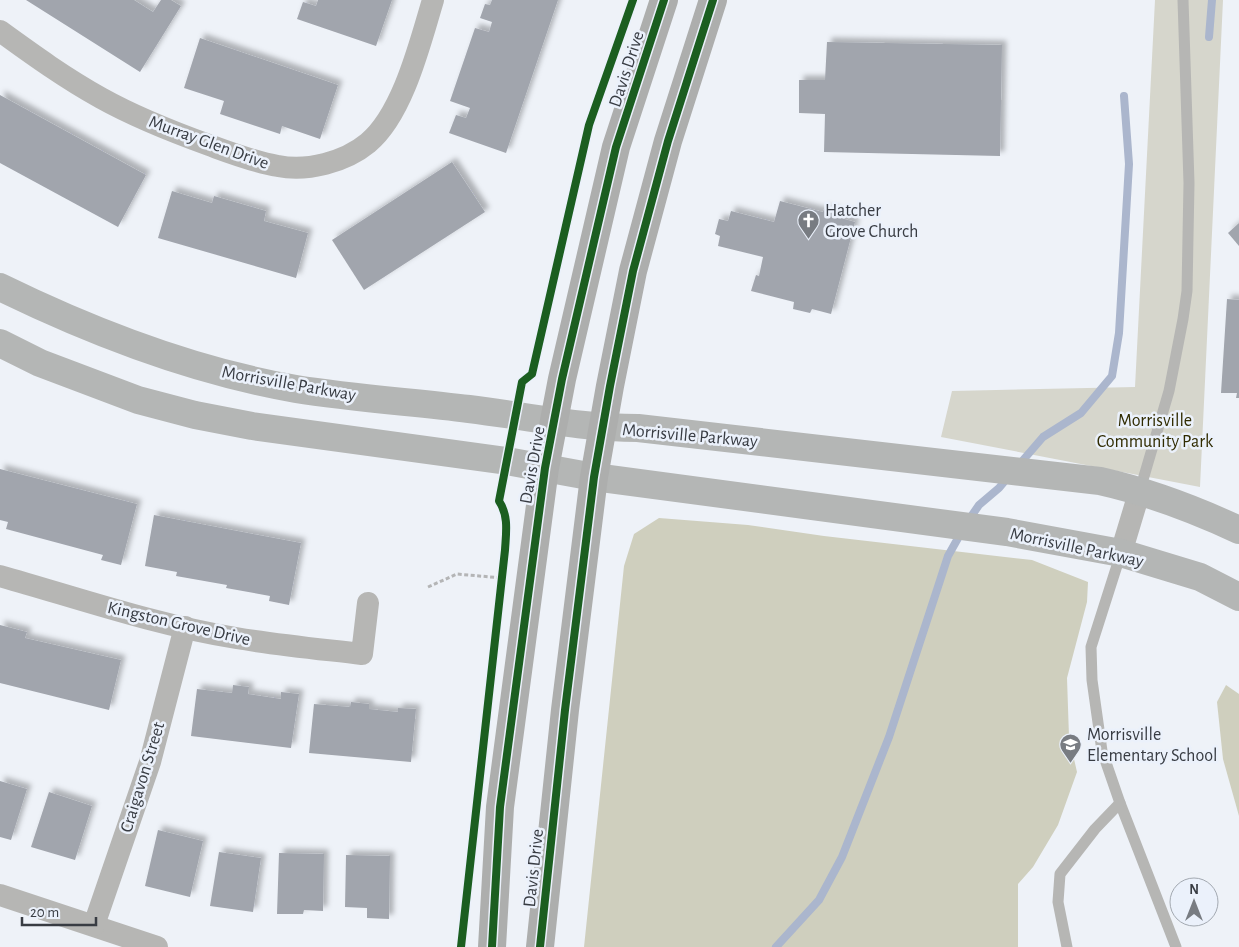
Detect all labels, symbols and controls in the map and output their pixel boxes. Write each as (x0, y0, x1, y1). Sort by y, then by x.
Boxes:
street label: Davis Drive (606, 29, 648, 110)
street label: Murray Glen Drive (146, 113, 271, 173)
place label: Hatcher Grove Church (825, 202, 918, 241)
church icon: Hatcher Grove Church (797, 208, 821, 239)
street label: Morrisville Parkway (220, 363, 358, 405)
park label: Morrisville Community Park (1097, 412, 1214, 451)
street label: Morrisville Parkway (621, 421, 759, 451)
street label: Davis Drive (517, 425, 549, 506)
street label: Morrisville Parkway (1008, 525, 1145, 571)
street label: Kingston Grove Drive (106, 599, 252, 649)
street label: Craigavon Street (118, 720, 168, 835)
place label: Morrisville Elementary School (1087, 726, 1218, 765)
school or university icon: Morrisville Elementary School (1059, 732, 1083, 763)
street label: Davis Drive (521, 828, 547, 908)
north arrow (1169, 877, 1219, 927)
text: N (1189, 883, 1199, 897)
scale bar (22, 894, 96, 926)
text: 20 m (30, 905, 59, 920)

